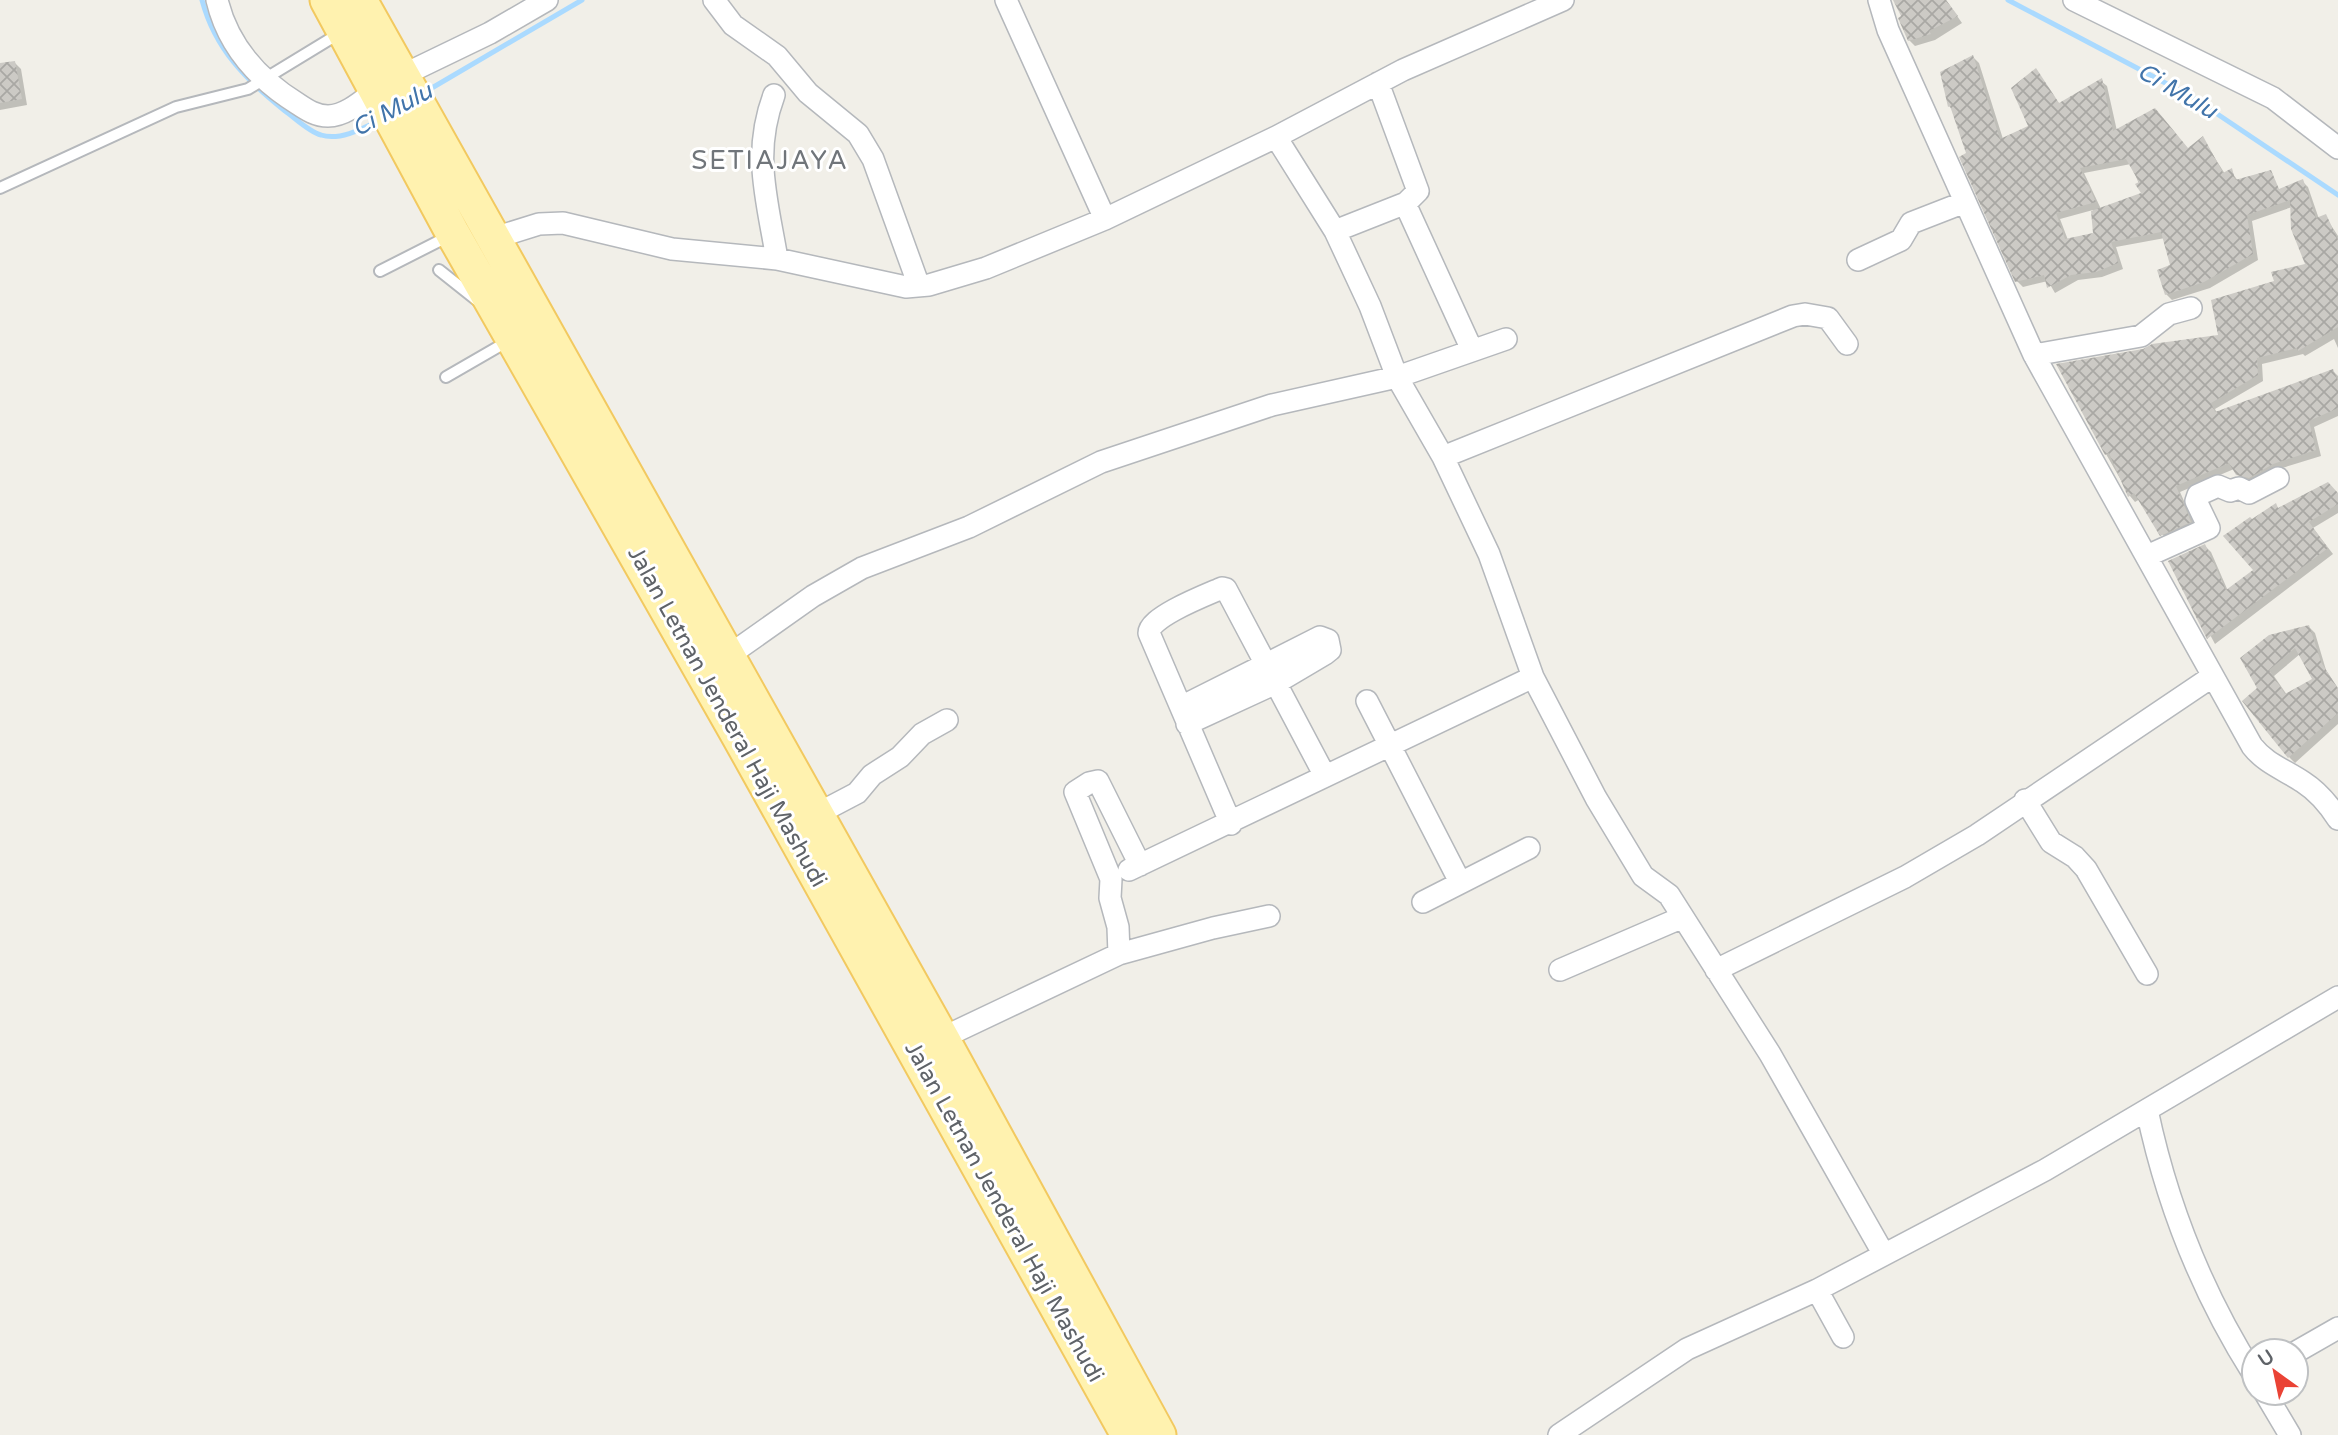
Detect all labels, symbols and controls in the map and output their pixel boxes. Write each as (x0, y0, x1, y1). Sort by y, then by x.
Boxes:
water label: Ci Mulu (2132, 57, 2223, 126)
water label: Ci Mulu (347, 76, 438, 143)
district label: SETIAJAYA (691, 145, 849, 176)
street label: Jalan Letnan Jenderal Haji Mashudi (621, 542, 833, 892)
street label: Jalan Letnan Jenderal Haji Mashudi (898, 1037, 1110, 1387)
north arrow (2240, 1337, 2310, 1407)
text: U (2254, 1345, 2278, 1372)

